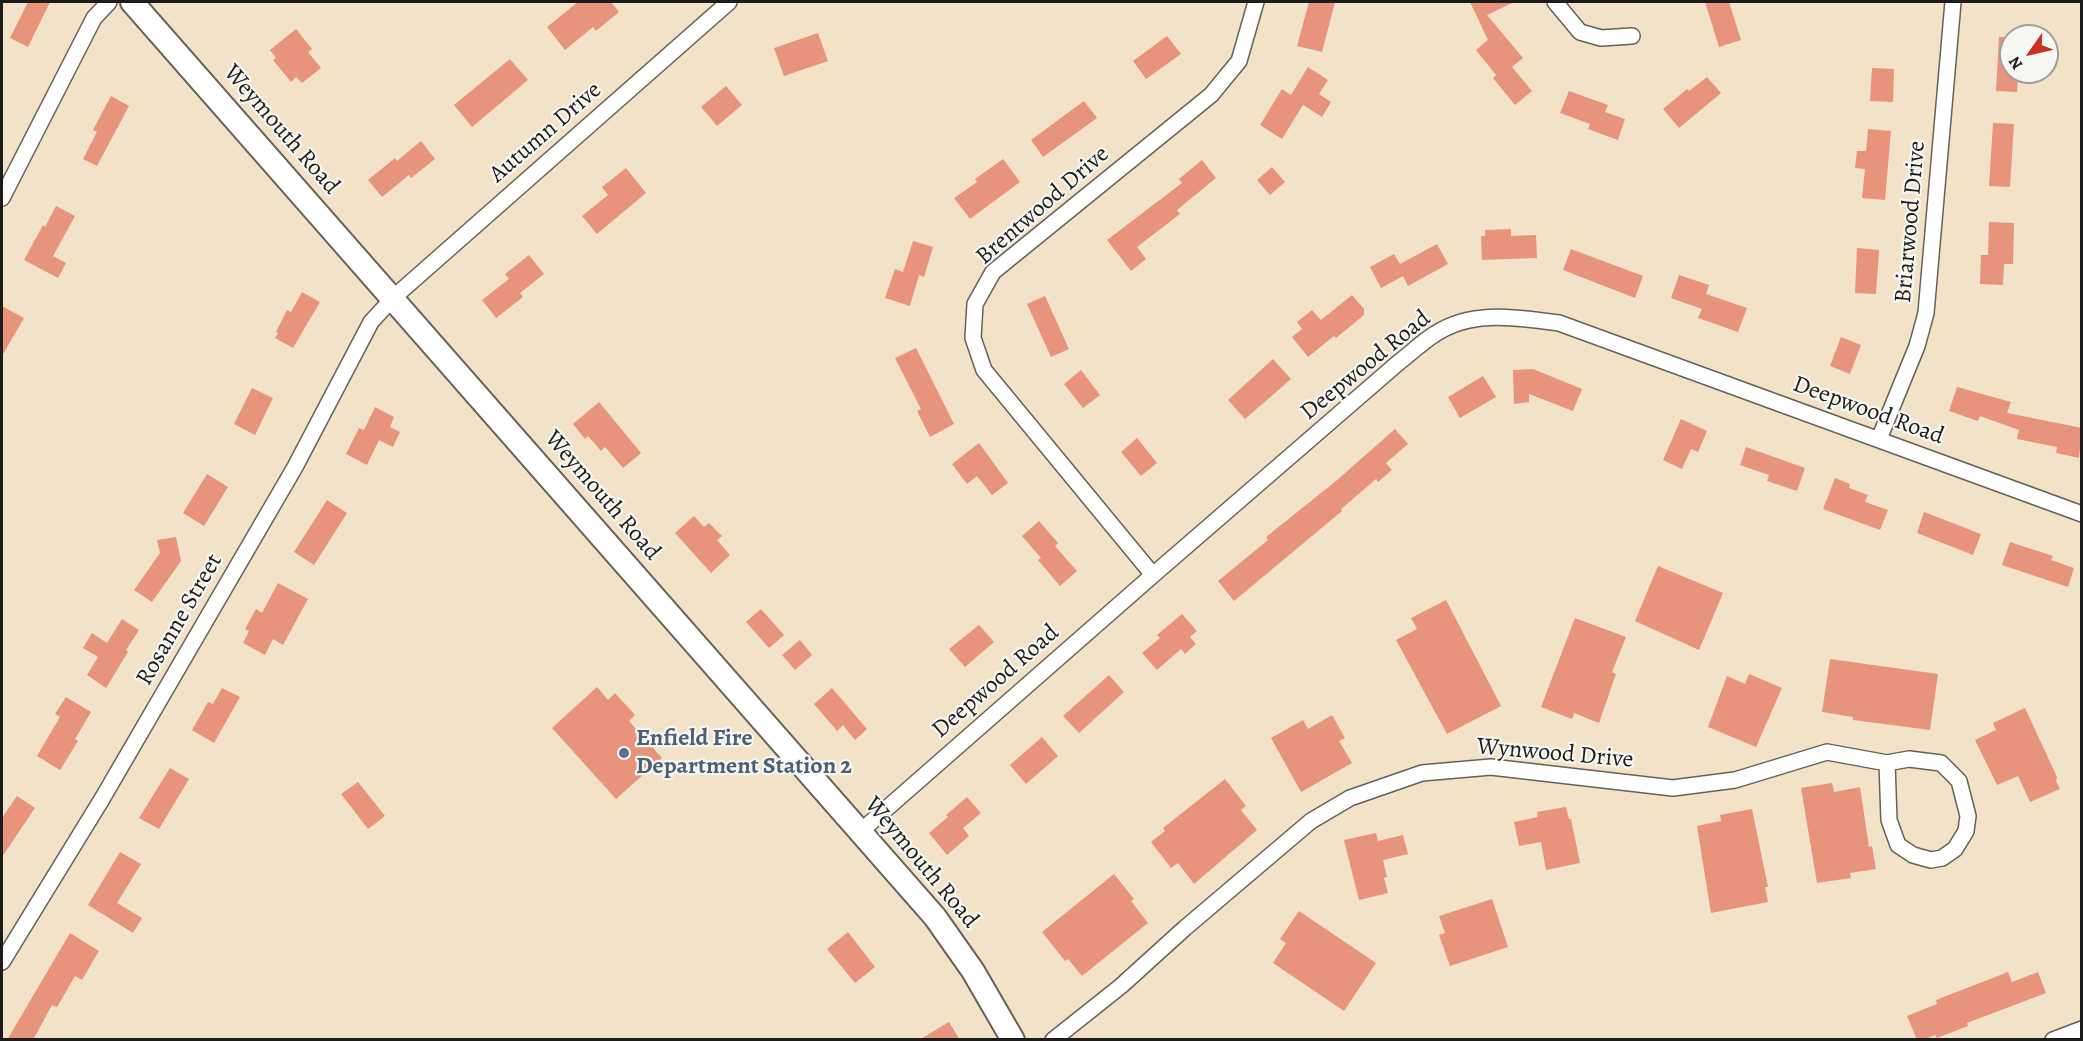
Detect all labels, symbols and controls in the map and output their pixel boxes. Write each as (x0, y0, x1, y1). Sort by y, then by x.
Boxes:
north arrow (1999, 24, 2059, 84)
text: N (2003, 52, 2028, 74)
street label: Weymouth Road (217, 59, 345, 201)
street label: Autumn Drive (484, 76, 608, 190)
street label: Brentwood Drive (971, 140, 1115, 272)
street label: Briarwood Drive (1890, 140, 1932, 304)
street label: Deepwood Road (1295, 305, 1437, 427)
street label: Deepwood Road (1789, 370, 1947, 452)
street label: Weymouth Road (538, 425, 666, 567)
street label: Rosanne Street (131, 549, 229, 691)
street label: Deepwood Road (927, 619, 1065, 745)
place label: Enfield Fire Department Station 2 (636, 725, 852, 781)
street label: Wynwood Drive (1476, 733, 1634, 775)
marker: Enfield Fire Department Station 2 (617, 746, 631, 760)
street label: Weymouth Road (858, 792, 984, 934)

